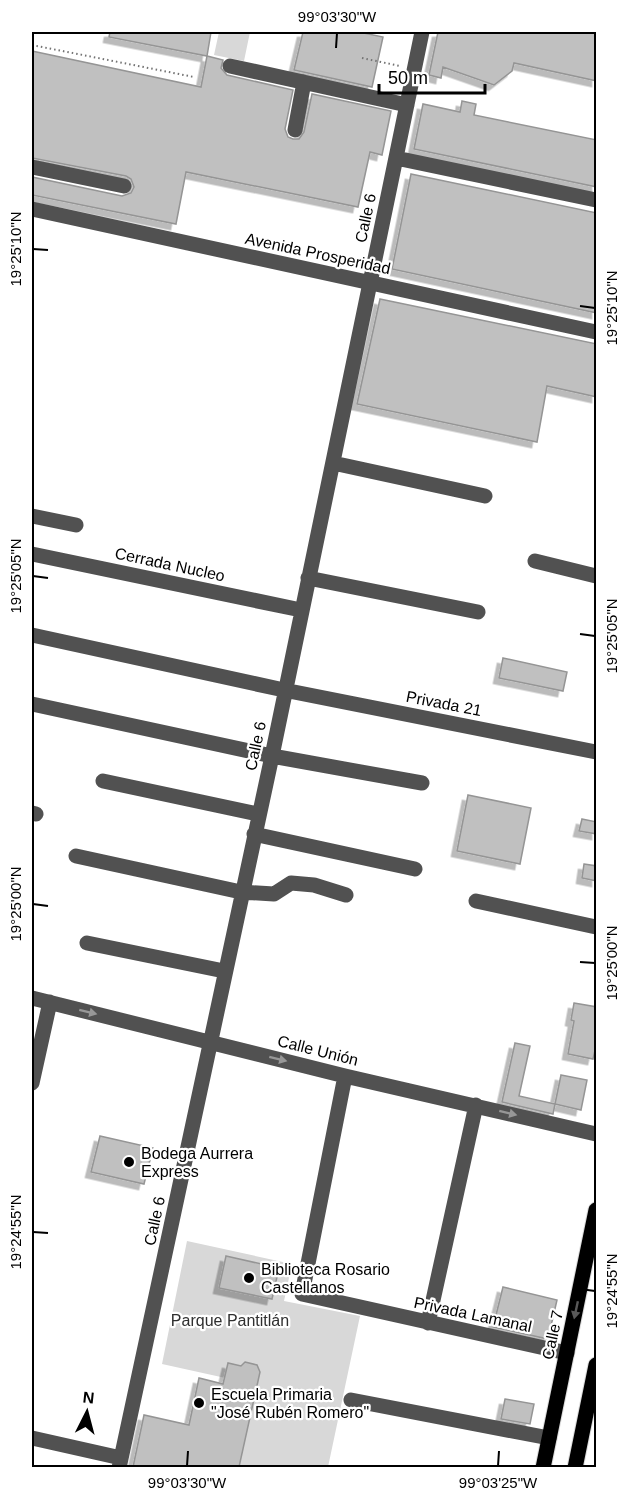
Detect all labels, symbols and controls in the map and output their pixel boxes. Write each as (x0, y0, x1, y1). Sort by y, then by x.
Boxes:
text: 99°03'30"W (298, 8, 377, 25)
scale bar (379, 57, 486, 95)
text: 50 m (388, 68, 428, 88)
street label: Calle 6 (352, 192, 379, 244)
text: 19°25'10"N (7, 211, 24, 287)
street label: Avenida Prosperidad (244, 230, 392, 277)
text: 19°25'10"N (603, 270, 620, 346)
text: 19°25'05"N (7, 538, 24, 614)
street label: Cerrada Nucleo (113, 545, 227, 584)
text: 19°25'05"N (603, 598, 620, 674)
street label: Privada 21 (405, 688, 483, 719)
street label: Calle 6 (242, 720, 269, 772)
text: 19°25'00"N (7, 866, 24, 942)
text: 19°25'00"N (603, 925, 620, 1001)
one-way arrow (79, 1007, 98, 1017)
street label: Calle Unión (276, 1032, 360, 1069)
one-way arrow (268, 1054, 287, 1064)
one-way arrow (499, 1108, 518, 1118)
place label: Bodega Aurrera Express (141, 1145, 253, 1180)
marker: Bodega Aurrera Express (122, 1155, 136, 1169)
text: 19°24'55"N (7, 1194, 24, 1270)
street label: Calle 6 (141, 1195, 168, 1247)
text: 19°24'55"N (603, 1253, 620, 1329)
place label: Biblioteca Rosario Castellanos (261, 1261, 390, 1296)
marker: Biblioteca Rosario Castellanos (242, 1271, 256, 1285)
street label: Privada Lamanal (412, 1294, 533, 1335)
one-way arrow (571, 1301, 580, 1320)
street label: Calle 7 (539, 1309, 566, 1361)
park label: Parque Pantitlán (171, 1312, 289, 1329)
north arrow (57, 1382, 117, 1442)
place label: Escuela Primaria "José Rubén Romero" (211, 1386, 369, 1421)
text: N (82, 1389, 95, 1407)
marker: Escuela Primaria "José Rubén Romero" (192, 1396, 206, 1410)
text: 99°03'30"W (148, 1474, 227, 1491)
text: 99°03'25"W (459, 1474, 538, 1491)

